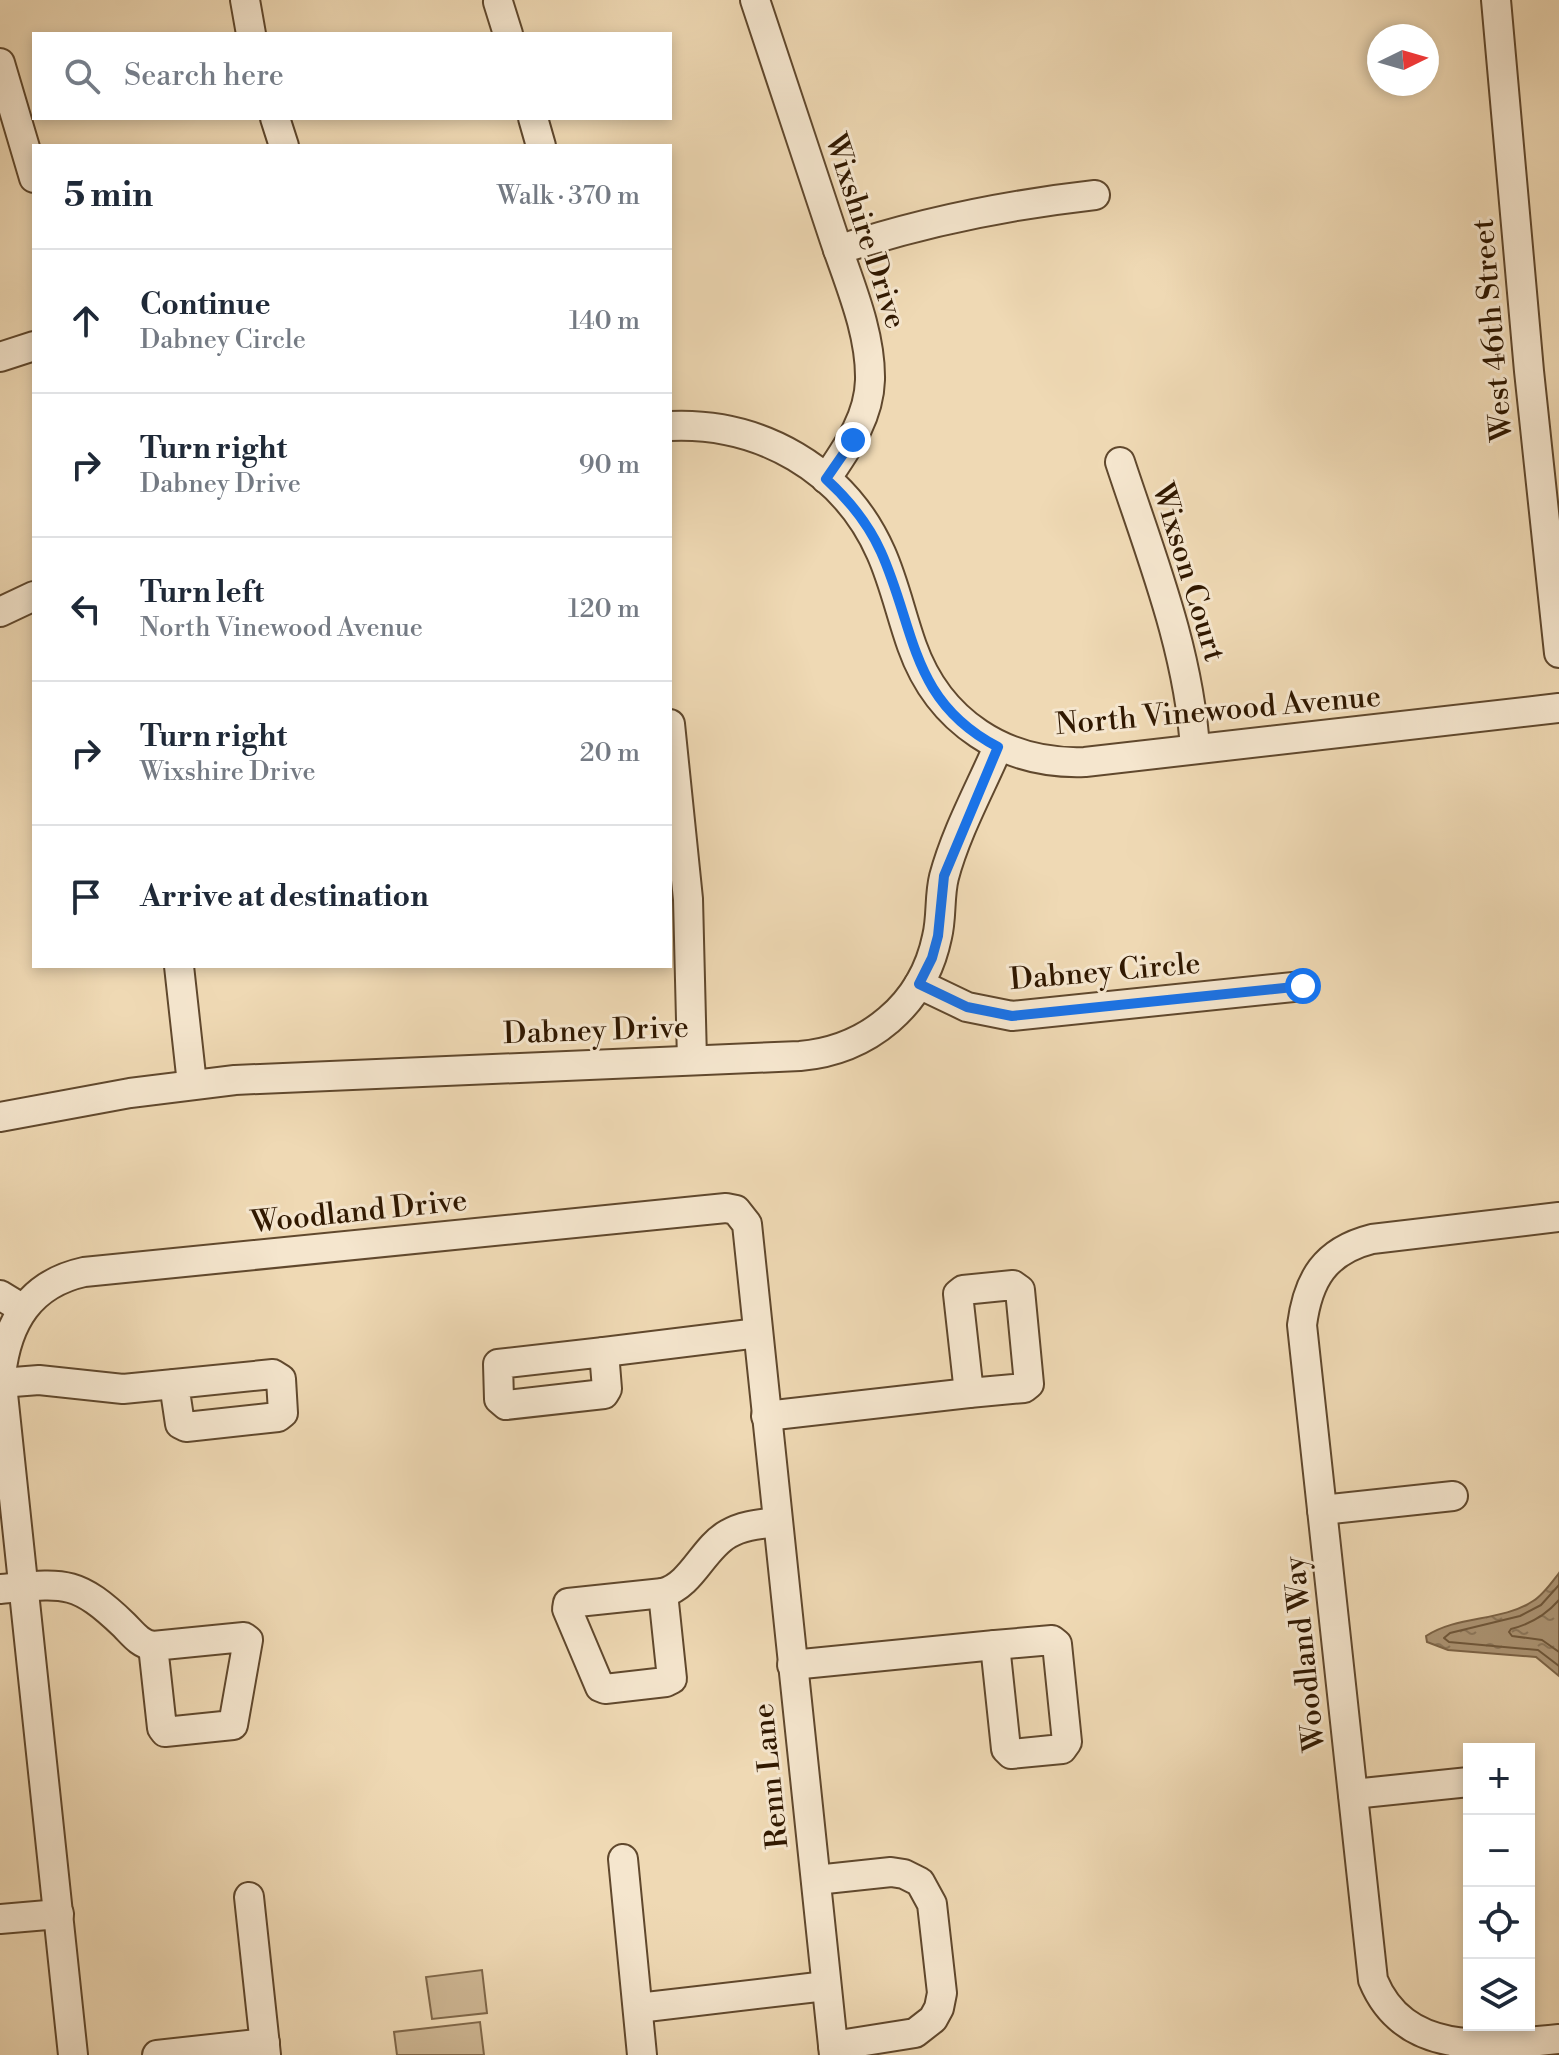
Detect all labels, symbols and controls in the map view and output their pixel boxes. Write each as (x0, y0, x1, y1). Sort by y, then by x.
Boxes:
north arrow (1367, 24, 1439, 96)
search box (32, 32, 672, 120)
icon: search (60, 54, 104, 98)
text: Search here (124, 57, 284, 95)
street label: Wixshire Drive (815, 128, 914, 334)
text: 5 min (64, 175, 153, 217)
text: Walk · 370 m (497, 180, 640, 212)
street label: West 46th Street (1464, 217, 1522, 444)
text: Continue (140, 286, 271, 324)
icon: ahead (64, 299, 108, 343)
text: 140 m (569, 305, 640, 337)
text: Dabney Circle (140, 324, 306, 356)
route end (835, 422, 871, 458)
text: Turn right (140, 430, 287, 468)
icon: right (64, 443, 108, 487)
text: 90 m (579, 449, 640, 481)
text: Dabney Drive (140, 468, 301, 500)
street label: Wixson Court (1143, 478, 1233, 666)
text: Turn left (140, 574, 264, 612)
icon: left (64, 587, 108, 631)
text: 120 m (568, 593, 640, 625)
text: North Vinewood Avenue (140, 612, 423, 644)
street label: North Vinewood Avenue (1054, 678, 1382, 744)
text: Turn right (140, 718, 287, 756)
icon: right (64, 731, 108, 775)
text: 20 m (580, 737, 640, 769)
text: Wixshire Drive (140, 756, 316, 788)
icon: arrive (64, 875, 108, 919)
text: Arrive at destination (140, 878, 429, 916)
street label: Dabney Circle (1008, 945, 1202, 999)
route start (1285, 968, 1321, 1004)
street label: Dabney Drive (503, 1009, 689, 1053)
street label: Woodland Drive (248, 1182, 469, 1242)
street label: Woodland Way (1276, 1554, 1334, 1754)
street label: Renn Lane (744, 1701, 798, 1850)
map controls (1463, 1743, 1535, 2031)
button: + (1463, 1743, 1535, 1815)
button: − (1463, 1815, 1535, 1887)
button: locate (1463, 1887, 1535, 1959)
button: layers (1463, 1959, 1535, 2031)

